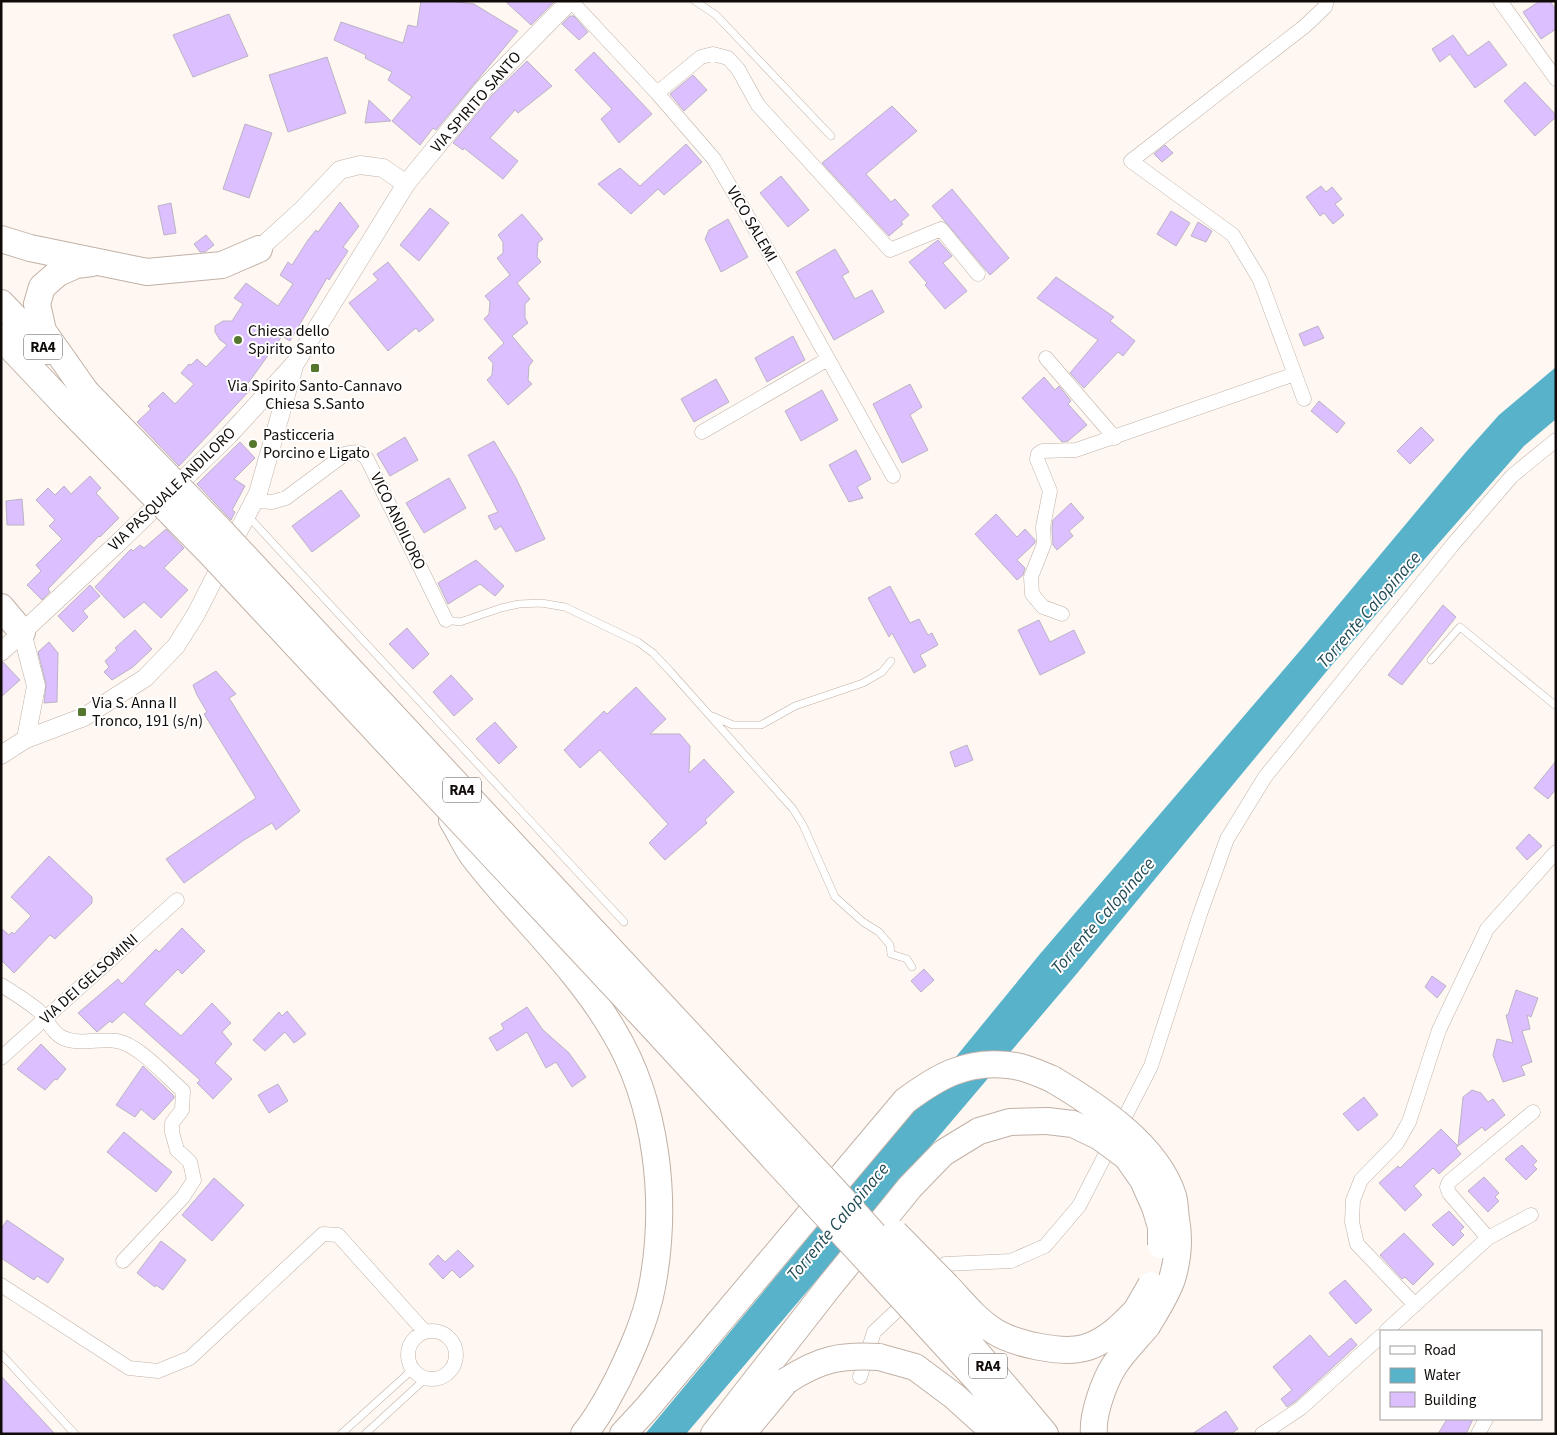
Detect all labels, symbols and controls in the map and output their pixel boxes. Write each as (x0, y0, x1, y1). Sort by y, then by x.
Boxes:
street label: VIA SPIRITO SANTO (426, 47, 526, 157)
street label: VICO SALEMI (721, 182, 783, 266)
place label: Chiesa dello Spirito Santo (248, 320, 335, 360)
road number: RA4 (24, 334, 62, 360)
marker: Chiesa dello Spirito Santo (232, 334, 244, 346)
marker: Via Spirito Santo-Cannavo Chiesa S.Santo (309, 362, 321, 374)
place label: Via Spirito Santo-Cannavo Chiesa S.Santo (228, 375, 402, 415)
street label: VIA PASQUALE ANDILORO (103, 422, 241, 556)
place label: Pasticceria Porcino e Ligato (263, 424, 370, 464)
marker: Pasticceria Porcino e Ligato (247, 438, 259, 450)
street label: VICO ANDILORO (365, 469, 431, 573)
water label: Torrente Calopinace (1311, 546, 1427, 674)
place label: Via S. Anna II Tronco, 191 (s/n) (92, 692, 203, 732)
marker: Via S. Anna II Tronco, 191 (s/n) (76, 706, 88, 718)
road number: RA4 (443, 778, 481, 802)
water label: Torrente Calopinace (1045, 852, 1161, 980)
street label: VIA DEI GELSOMINI (35, 929, 143, 1029)
water label: Torrente Calopinace (781, 1157, 895, 1287)
legend (1380, 1330, 1542, 1420)
text: Road (1424, 1340, 1456, 1361)
road number: RA4 (969, 1354, 1007, 1378)
text: Water (1424, 1365, 1461, 1386)
text: Building (1424, 1390, 1477, 1411)

